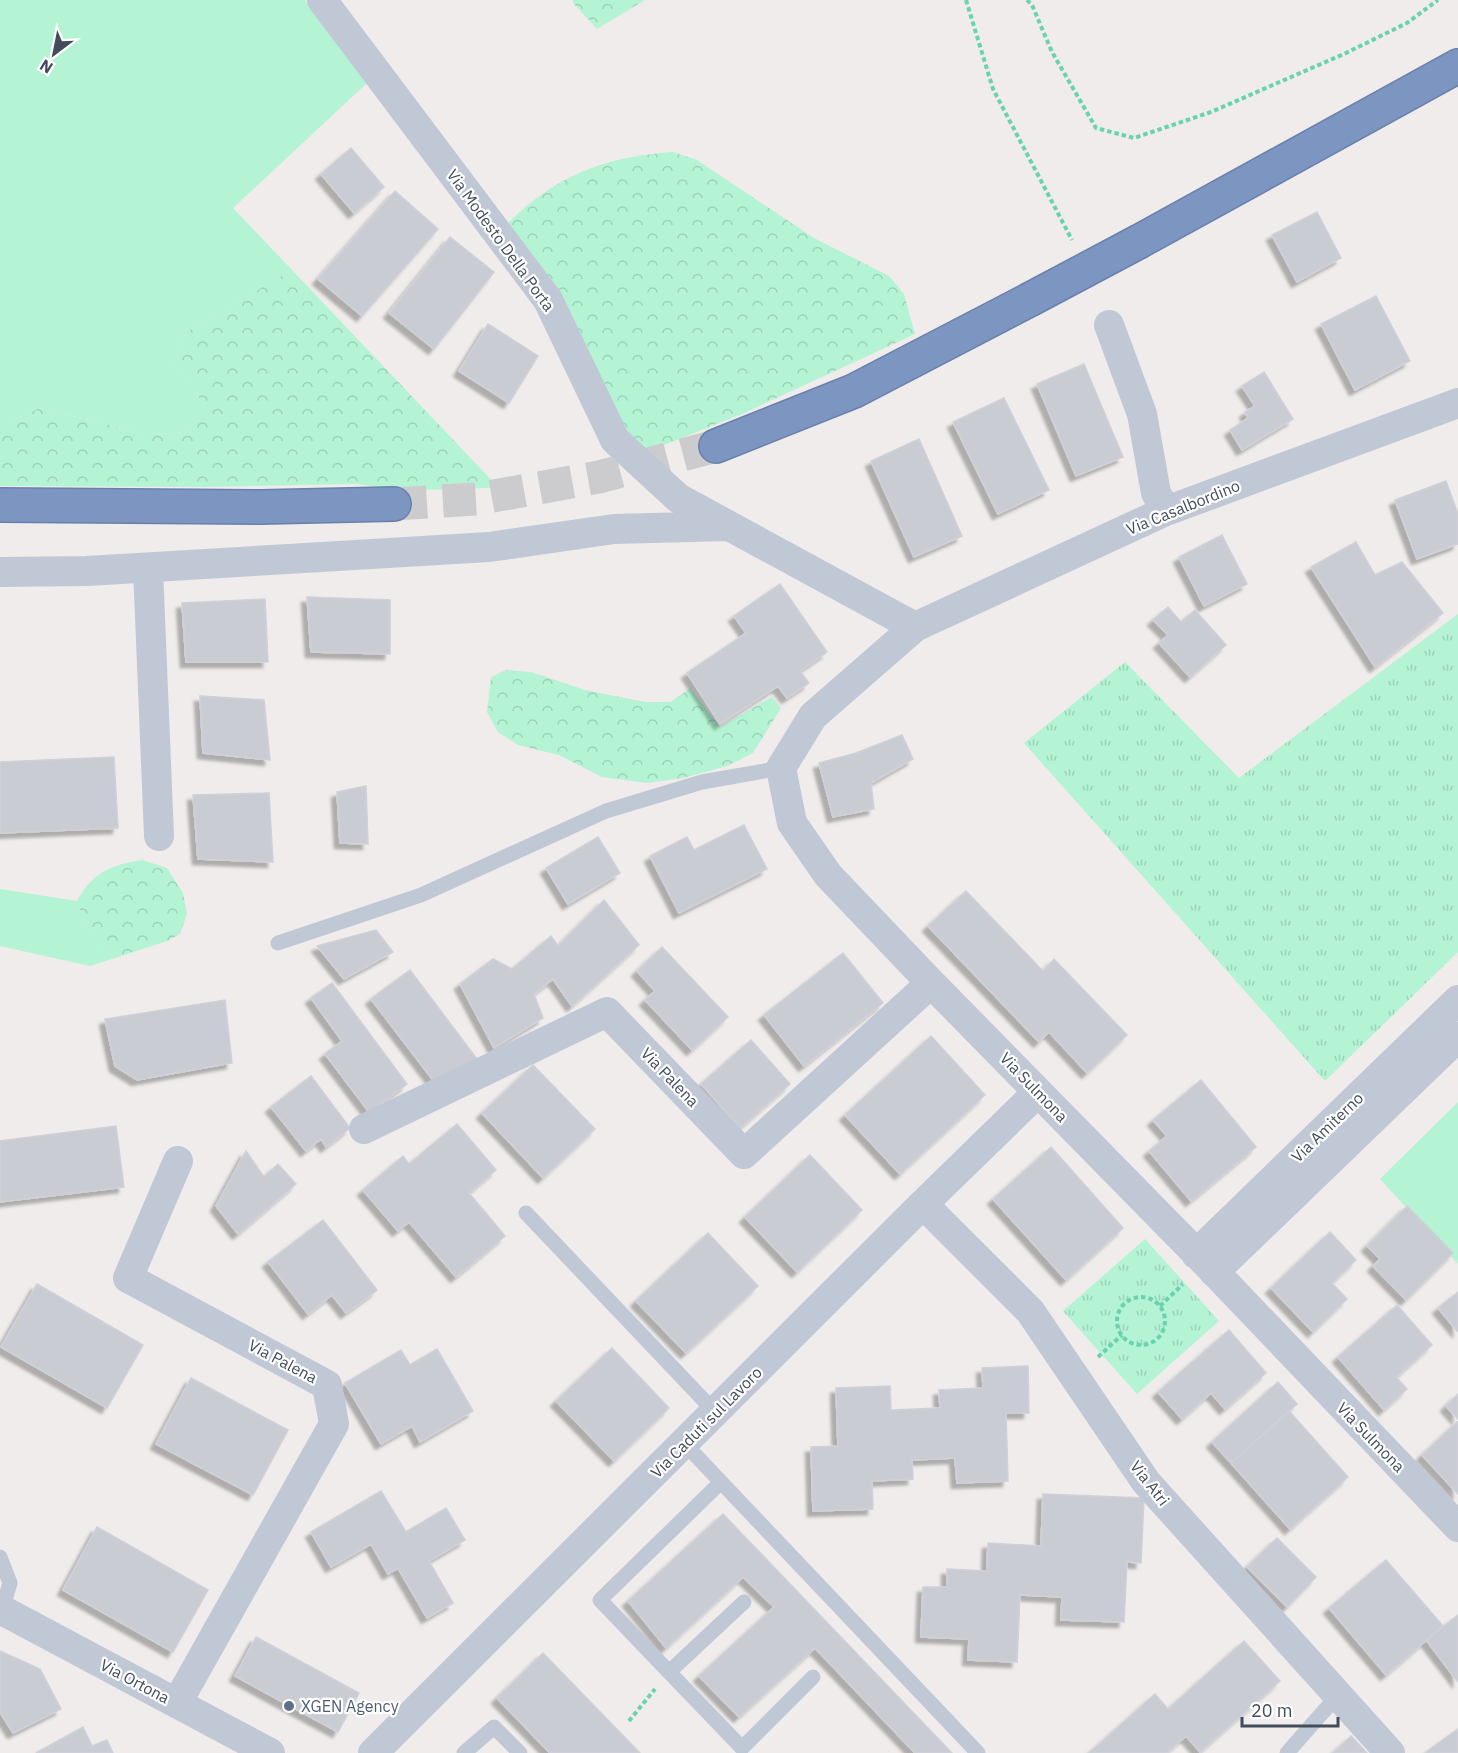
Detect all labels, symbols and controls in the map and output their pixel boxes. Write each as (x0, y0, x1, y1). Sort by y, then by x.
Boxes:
north arrow (24, 24, 84, 84)
text: N (36, 55, 56, 78)
street label: Via Modesto Della Porta (443, 165, 560, 315)
street label: Via Casalbordino (1123, 475, 1243, 539)
street label: Via Palena (637, 1043, 704, 1111)
street label: Via Sulmona (996, 1048, 1073, 1126)
street label: Via Amiterno (1287, 1088, 1367, 1166)
street label: Via Palena (245, 1335, 321, 1388)
street label: Via Caduti sul Lavoro (646, 1362, 766, 1482)
street label: Via Sulmona (1333, 1398, 1410, 1476)
street label: Via Atri (1126, 1456, 1174, 1510)
street label: Via Ortona (97, 1654, 173, 1708)
scale bar (1242, 1690, 1338, 1728)
place label: XGEN Agency (301, 1696, 399, 1716)
marker: XGEN Agency (282, 1699, 296, 1713)
text: 20 m (1251, 1699, 1293, 1722)

